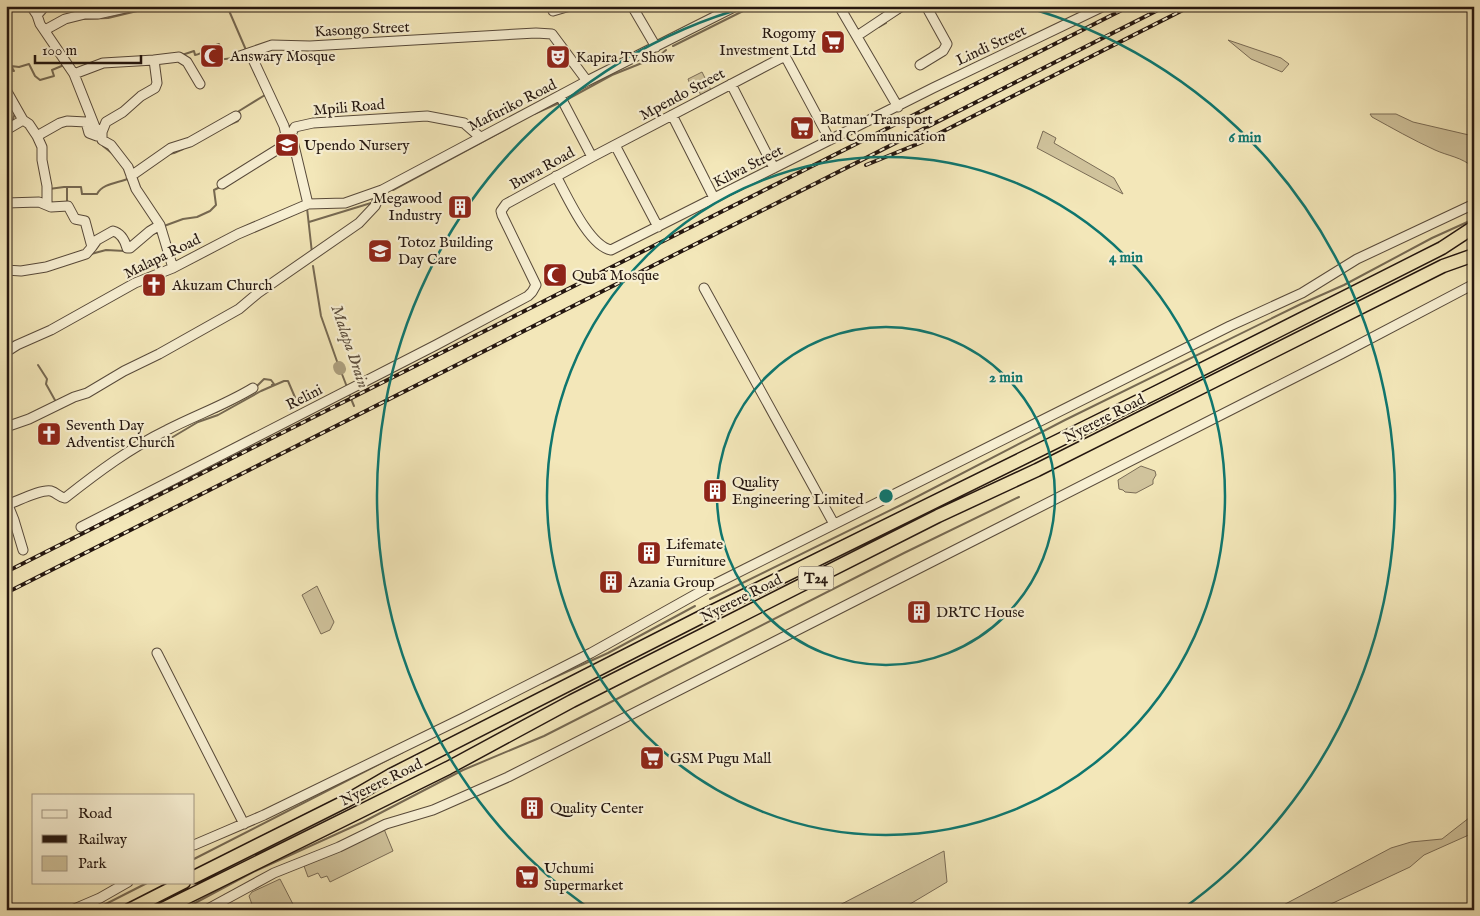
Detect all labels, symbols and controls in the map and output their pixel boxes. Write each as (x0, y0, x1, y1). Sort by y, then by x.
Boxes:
street label: Kasongo Street (314, 18, 410, 41)
street label: Lindi Street (953, 21, 1029, 70)
place label: Rogomy Investment Ltd (719, 24, 817, 60)
supermarket icon: Rogomy Investment Ltd (820, 29, 846, 55)
scale bar (35, 32, 141, 64)
text: 100 m (42, 41, 78, 60)
mosque icon: Answary Mosque (199, 43, 225, 69)
theatre icon: Kapira Tv Show (545, 44, 571, 70)
place label: Answary Mosque (229, 47, 335, 66)
place label: Kapira Tv Show (576, 48, 676, 67)
street label: Mpendo Street (636, 64, 728, 125)
street label: Mafuriko Road (465, 75, 560, 136)
street label: Mpili Road (313, 95, 386, 120)
place label: Batman Transport and Communication (820, 110, 945, 146)
supermarket icon: Batman Transport and Communication (789, 115, 815, 141)
text: 6 min (1228, 128, 1262, 147)
school or university icon: Upendo Nursery (274, 132, 300, 158)
place label: Upendo Nursery (304, 136, 410, 155)
street label: Kilwa Street (710, 141, 786, 192)
street label: Buwa Road (506, 142, 579, 194)
place label: Megawood Industry (373, 189, 443, 225)
building icon: Megawood Industry (447, 194, 473, 220)
street label: Malapa Road (121, 229, 205, 283)
place label: Totoz Building Day Care (398, 233, 494, 269)
school or university icon: Totoz Building Day Care (367, 238, 393, 264)
text: 4 min (1109, 248, 1143, 267)
mosque icon: Quba Mosque (542, 262, 568, 288)
place label: Quba Mosque (572, 266, 659, 285)
church icon: Akuzam Church (141, 272, 167, 298)
place label: Akuzam Church (171, 276, 273, 295)
water label: Malapa Drain (326, 302, 373, 391)
text: 2 min (989, 368, 1023, 387)
street label: Relini (283, 380, 326, 415)
street label: Nyerere Road (1060, 389, 1149, 447)
place label: Seventh Day Adventist Church (65, 416, 175, 452)
church icon: Seventh Day Adventist Church (36, 421, 62, 447)
place label: Quality Engineering Limited (732, 473, 864, 509)
building icon: Quality Engineering Limited (702, 478, 728, 504)
centre of rings (877, 487, 895, 505)
place label: Lifemate Furniture (666, 535, 726, 571)
building icon: Lifemate Furniture (636, 540, 662, 566)
road number: T24 (798, 566, 834, 590)
building icon: Azania Group (598, 569, 624, 595)
street label: Nyerere Road (697, 569, 786, 627)
place label: Azania Group (627, 573, 715, 592)
building icon: DRTC House (906, 599, 932, 625)
place label: DRTC House (936, 603, 1025, 622)
supermarket icon: GSM Pugu Mall (639, 745, 665, 771)
place label: GSM Pugu Mall (670, 749, 772, 768)
street label: Nyerere Road (337, 754, 426, 810)
legend (32, 794, 195, 884)
building icon: Quality Center (519, 795, 545, 821)
place label: Quality Center (550, 799, 644, 818)
text: Road (78, 804, 113, 823)
text: Railway (78, 830, 128, 849)
text: Park (78, 854, 108, 873)
place label: Uchumi Supermarket (544, 859, 623, 895)
supermarket icon: Uchumi Supermarket (514, 864, 540, 890)

